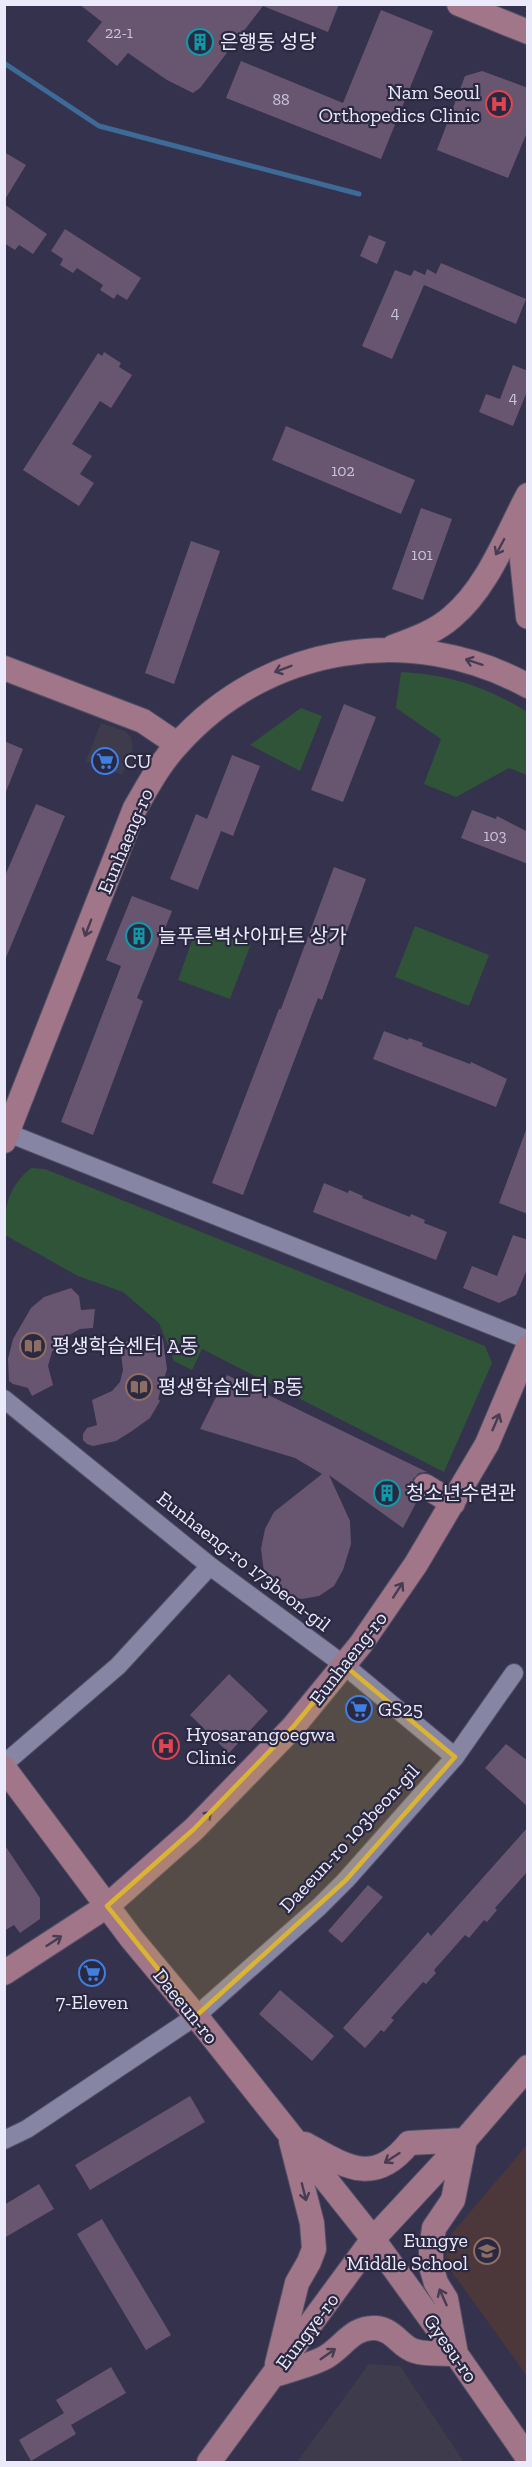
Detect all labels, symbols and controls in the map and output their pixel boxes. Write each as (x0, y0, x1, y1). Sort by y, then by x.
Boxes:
house number: 22-1 (105, 23, 133, 42)
building icon: 은행동 성당 (185, 27, 215, 57)
place label: 은행동 성당 (220, 30, 317, 54)
place label: Nam Seoul Orthopedics Clinic (318, 80, 480, 127)
hospital icon: Nam Seoul Orthopedics Clinic (484, 89, 514, 119)
house number: 88 (272, 90, 290, 109)
house number: 4 (391, 303, 400, 322)
house number: 4 (509, 388, 518, 407)
house number: 102 (331, 461, 355, 480)
one-way arrow (494, 538, 506, 555)
house number: 101 (411, 545, 433, 564)
one-way arrow (465, 656, 484, 667)
one-way arrow (274, 664, 293, 675)
supermarket icon: CU (90, 746, 120, 776)
place label: CU (124, 749, 151, 773)
street label: Eunhaeng-ro (92, 785, 158, 897)
house number: 103 (483, 826, 507, 845)
one-way arrow (82, 918, 93, 937)
building icon: 늘푸른벽산아파트 상가 (124, 921, 154, 951)
place label: 늘푸른벽산아파트 상가 (158, 924, 347, 948)
library icon: 평생학습센터 A동 (18, 1331, 48, 1361)
place label: 평생학습센터 A동 (52, 1334, 198, 1358)
library icon: 평생학습센터 B동 (124, 1372, 154, 1402)
place label: 평생학습센터 B동 (158, 1375, 303, 1399)
one-way arrow (491, 1413, 502, 1431)
building icon: 청소년수련관 (372, 1478, 402, 1508)
place label: 청소년수련관 (406, 1481, 516, 1505)
street label: Eunhaeng-ro 173beon-gil (152, 1486, 336, 1636)
one-way arrow (392, 1582, 405, 1599)
street label: Eunhaeng-ro (304, 1606, 392, 1710)
supermarket icon: GS25 (344, 1694, 374, 1724)
place label: GS25 (378, 1697, 423, 1721)
place label: Hyosarangoegwa Clinic (186, 1722, 335, 1769)
hospital icon: Hyosarangoegwa Clinic (151, 1731, 181, 1761)
street label: Daeeun-ro 103beon-gil (274, 1759, 424, 1917)
one-way arrow (197, 1811, 212, 1826)
one-way arrow (45, 1935, 62, 1947)
supermarket icon: 7-Eleven (77, 1958, 107, 1988)
street label: Daeeun-ro (148, 1963, 224, 2049)
place label: 7-Eleven (56, 1990, 129, 2014)
one-way arrow (384, 2152, 401, 2165)
one-way arrow (298, 2182, 310, 2201)
place label: Eungye Middle School (347, 2228, 468, 2275)
school or university icon: Eungye Middle School (472, 2236, 502, 2266)
street label: Eungye-ro (270, 2288, 344, 2374)
one-way arrow (437, 2288, 448, 2306)
street label: Gyesu-ro (419, 2309, 483, 2387)
one-way arrow (320, 2348, 336, 2360)

